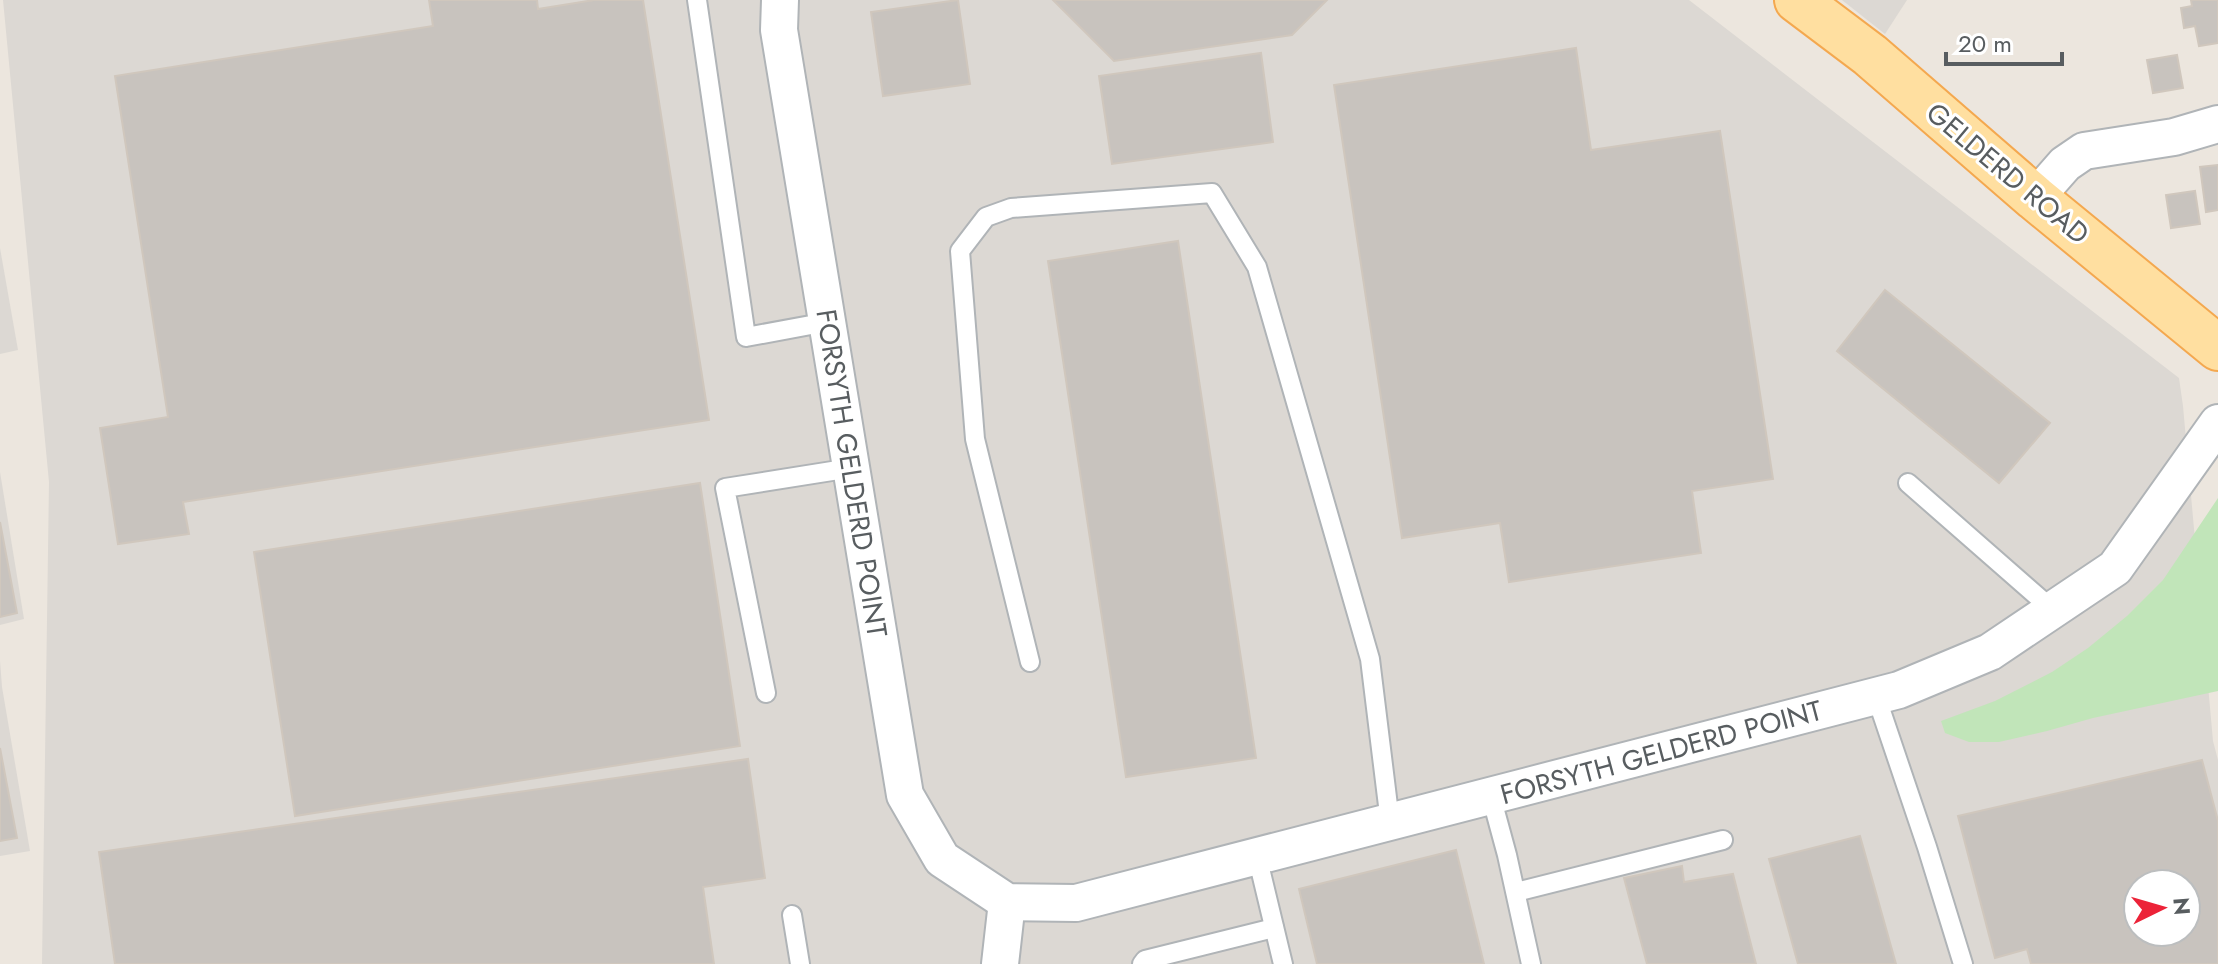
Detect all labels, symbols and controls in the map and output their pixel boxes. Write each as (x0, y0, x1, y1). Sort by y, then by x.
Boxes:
scale bar (1946, 16, 2062, 66)
text: 20 m (1958, 26, 2012, 61)
street label: GELDERD ROAD (1917, 93, 2098, 254)
street label: FORSYTH GELDERD POINT (805, 306, 898, 640)
street label: FORSYTH GELDERD POINT (1496, 690, 1827, 815)
north arrow (2122, 868, 2202, 948)
text: N (2165, 896, 2199, 916)

